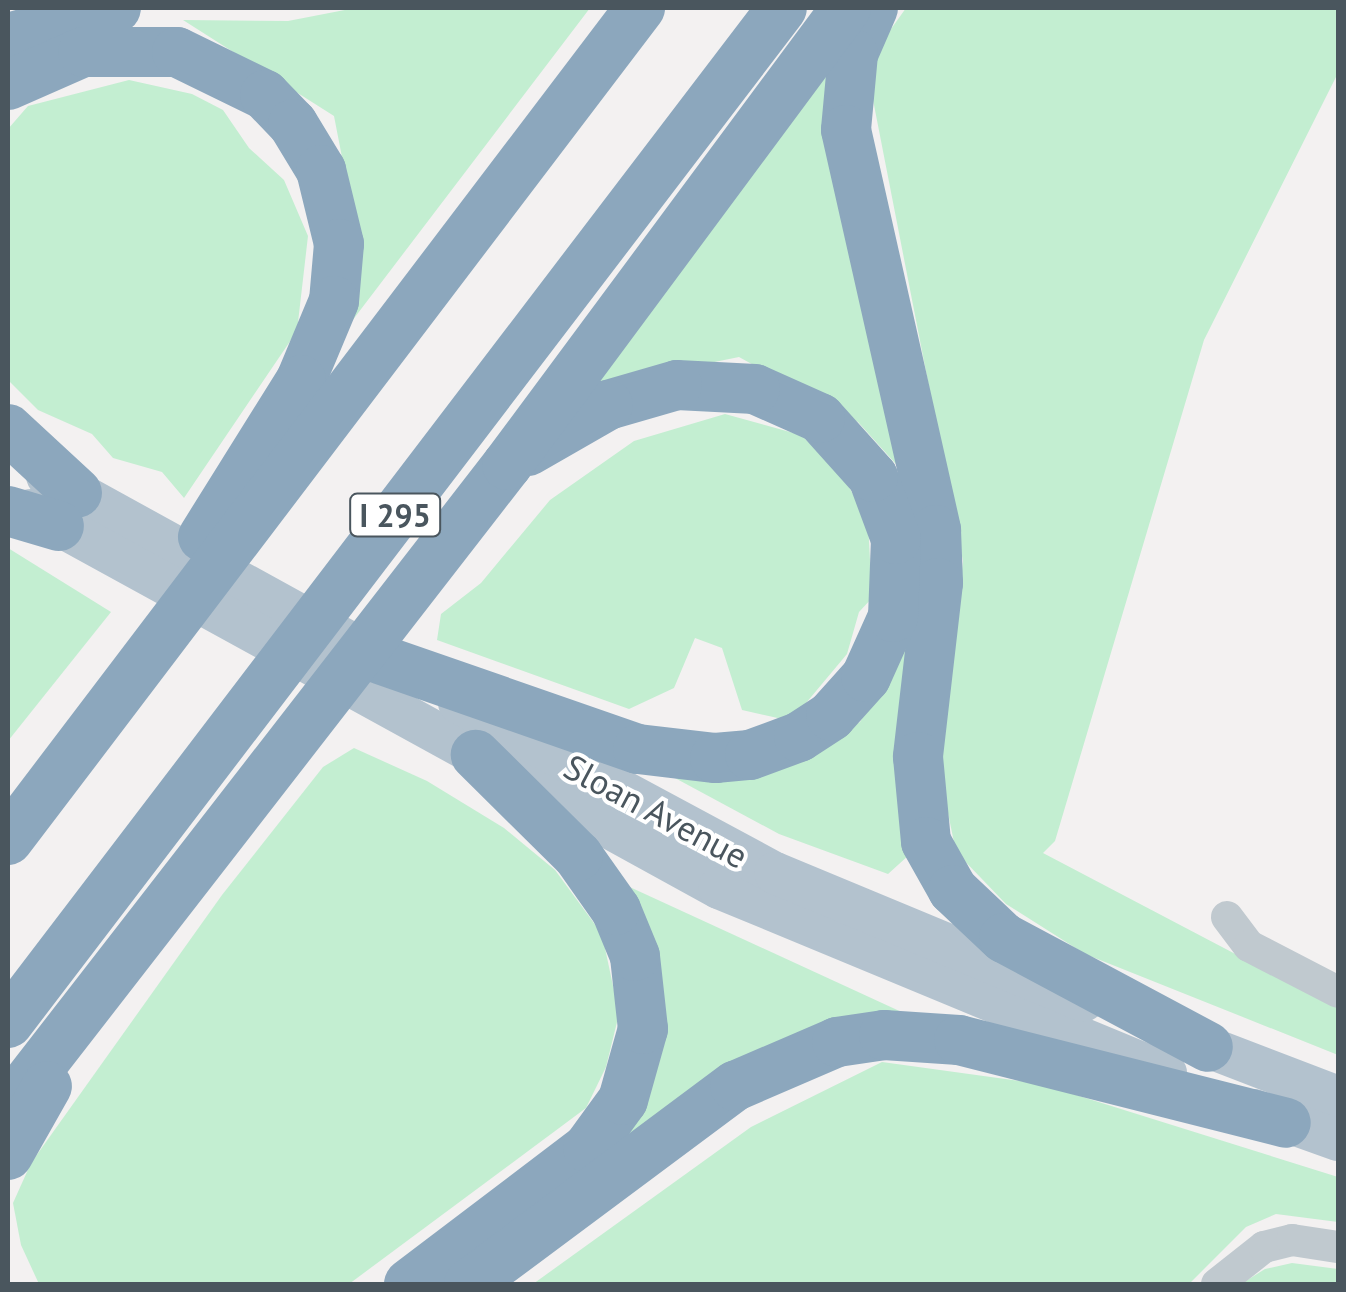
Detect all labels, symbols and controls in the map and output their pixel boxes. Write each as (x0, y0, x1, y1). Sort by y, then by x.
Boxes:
road number: I 295 (348, 488, 442, 542)
street label: Sloan Avenue (557, 745, 755, 877)

